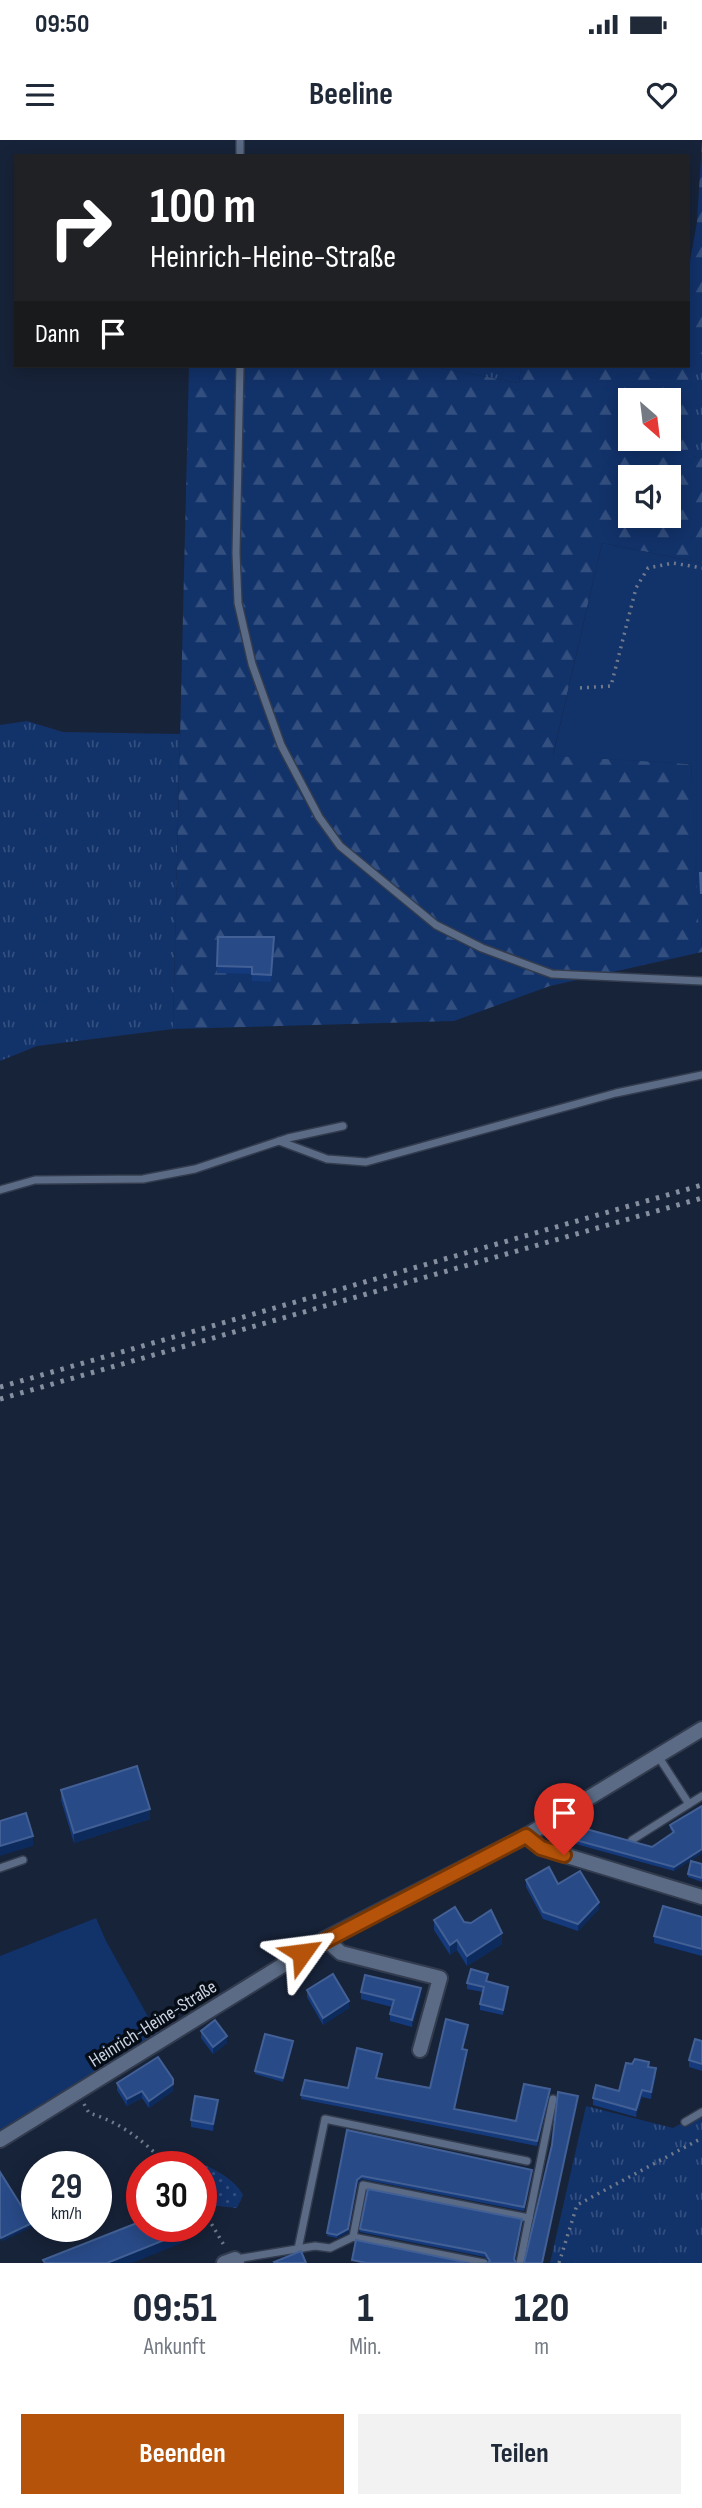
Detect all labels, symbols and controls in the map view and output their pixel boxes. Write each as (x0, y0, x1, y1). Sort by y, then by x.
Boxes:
text: 09:50 (35, 9, 89, 40)
text: Beeline (309, 75, 393, 114)
icon: menu (21, 76, 59, 114)
icon: heart (643, 76, 681, 114)
text: 100 m (150, 178, 256, 237)
icon: right (35, 182, 126, 273)
text: Heinrich-Heine-Straße (150, 238, 396, 277)
icon: arrive (94, 315, 132, 353)
text: Dann (35, 319, 80, 350)
north arrow (618, 388, 681, 452)
map controls (618, 388, 681, 528)
button: sound (618, 465, 681, 528)
pin (534, 1783, 594, 1855)
icon: arrive (545, 1794, 583, 1832)
position arrow (265, 1916, 339, 1990)
street label: Heinrich-Heine-Straße (85, 1976, 221, 2072)
speed limit sign: 30 (126, 2151, 217, 2242)
text: 29 (51, 2166, 82, 2209)
text: km/h (51, 2203, 82, 2224)
text: 09:51 (133, 2283, 217, 2334)
text: 1 (357, 2283, 374, 2334)
text: 120 (514, 2283, 569, 2334)
text: Ankunft (144, 2333, 206, 2361)
text: Min. (349, 2333, 381, 2361)
text: m (534, 2333, 549, 2361)
button: Beenden (21, 2414, 344, 2494)
button: Teilen (358, 2414, 681, 2494)

